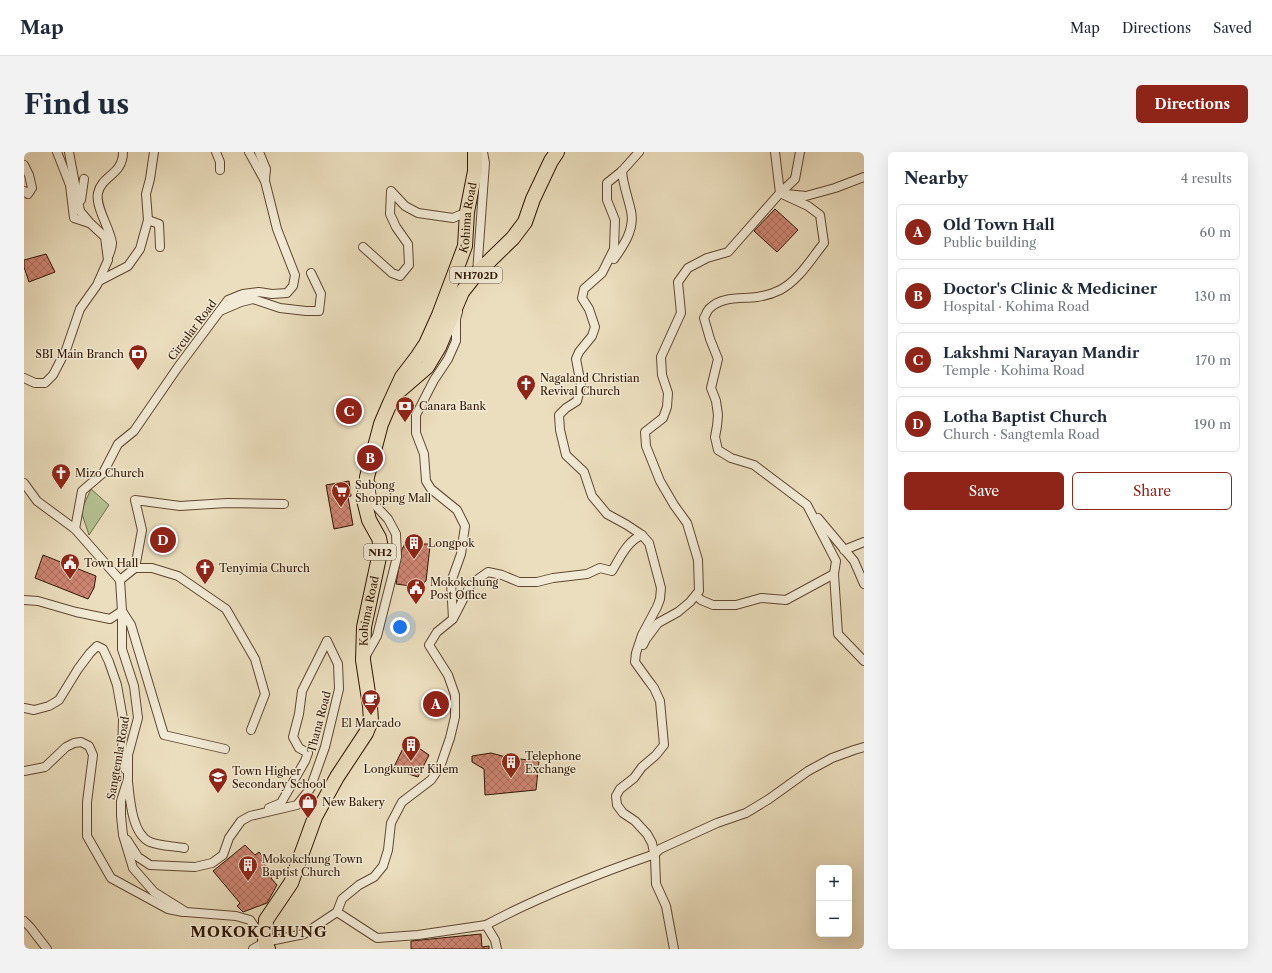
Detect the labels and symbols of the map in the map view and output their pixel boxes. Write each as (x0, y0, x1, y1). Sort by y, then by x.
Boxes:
street label: Kohima Road (456, 181, 480, 255)
road number: NH702D (450, 267, 502, 283)
street label: Circular Road (165, 297, 220, 363)
bank icon: SBI Main Branch (127, 343, 149, 371)
place label: SBI Main Branch (35, 347, 124, 361)
place label: Nagaland Christian Revival Church (540, 371, 640, 398)
church icon: Nagaland Christian Revival Church (515, 373, 537, 401)
bank icon: Canara Bank (394, 395, 416, 423)
pin: C (336, 396, 362, 426)
place label: Canara Bank (419, 399, 487, 413)
pin: B (357, 443, 383, 473)
church icon: Mizo Church (50, 462, 72, 490)
place label: Mizo Church (75, 466, 144, 480)
place label: Subong Shopping Mall (355, 478, 432, 505)
supermarket icon: Subong Shopping Mall (330, 480, 352, 508)
pin: D (150, 525, 176, 555)
building icon: Longpok (403, 532, 425, 560)
place label: Longpok (428, 536, 475, 550)
road number: NH2 (364, 544, 396, 560)
public building icon: Town Hall (59, 552, 81, 580)
place label: Town Hall (84, 556, 139, 570)
church icon: Tenyimia Church (194, 557, 216, 585)
place label: Tenyimia Church (219, 561, 310, 575)
street label: Kohima Road (356, 574, 382, 646)
place label: Mokokchung Post Office (430, 575, 499, 602)
public building icon: Mokokchung Post Office (405, 577, 427, 605)
your location (390, 617, 410, 637)
cafe icon: El Marcado (360, 688, 382, 716)
street label: Thana Road (304, 689, 334, 755)
pin: A (423, 689, 449, 719)
street label: Sangtemla Road (104, 715, 132, 801)
place label: El Marcado (341, 716, 401, 730)
building icon: Longkumer Kilem (400, 734, 422, 762)
place label: Telephone Exchange (525, 749, 581, 776)
building icon: Telephone Exchange (500, 751, 522, 779)
place label: Longkumer Kilem (363, 762, 459, 776)
place label: Town Higher Secondary School (232, 764, 327, 791)
school or university icon: Town Higher Secondary School (207, 766, 229, 794)
shop icon: New Bakery (297, 791, 319, 819)
place label: New Bakery (322, 795, 386, 809)
place label: Mokokchung Town Baptist Church (262, 852, 363, 879)
building icon: Mokokchung Town Baptist Church (237, 854, 259, 882)
district label: MOKOKCHUNG (190, 922, 328, 941)

